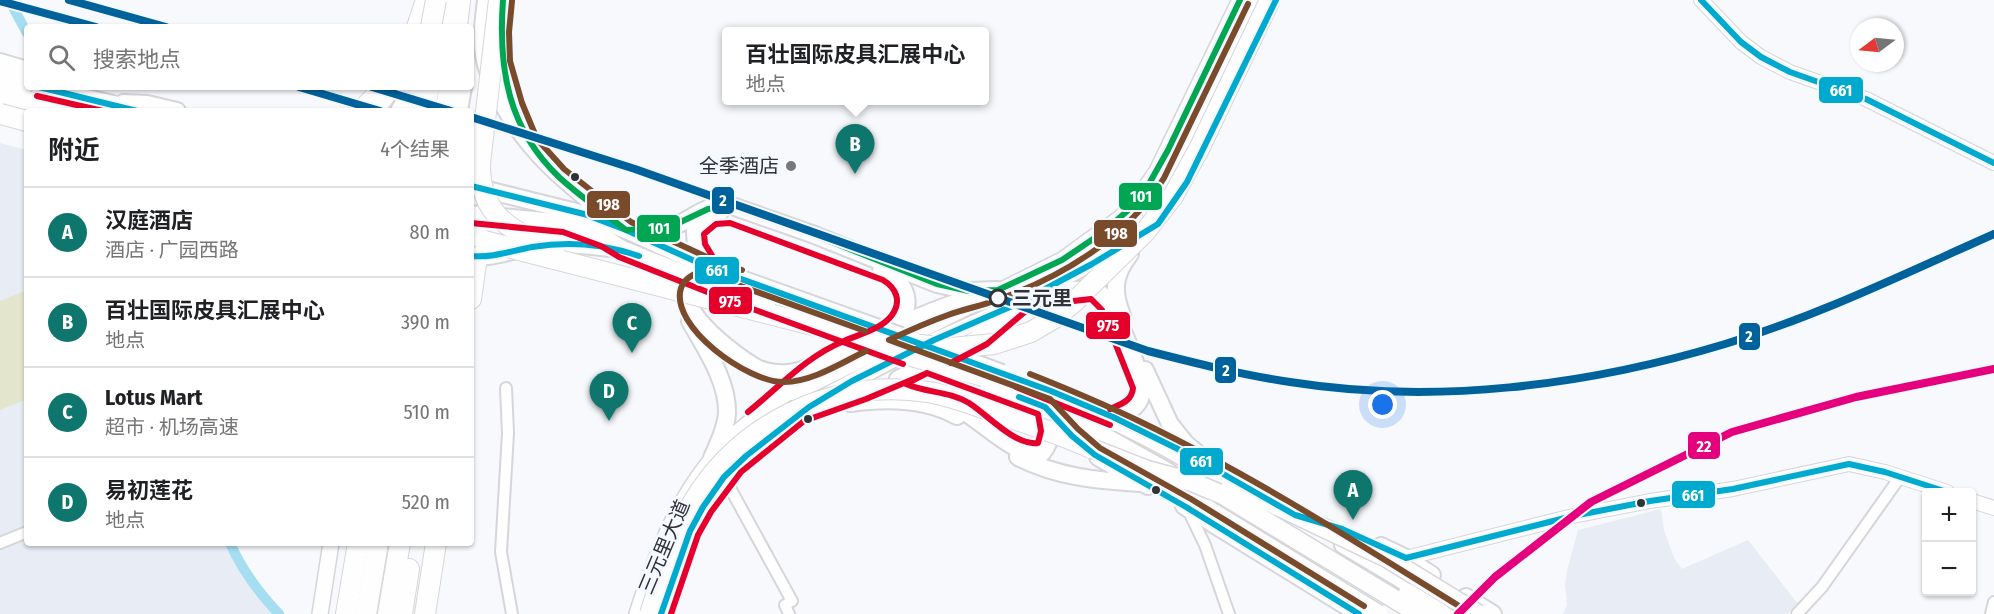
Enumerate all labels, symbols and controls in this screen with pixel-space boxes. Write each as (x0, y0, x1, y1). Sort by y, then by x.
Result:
north arrow (1850, 18, 1904, 72)
search box (24, 24, 474, 90)
popup (722, 27, 989, 105)
icon: search (45, 41, 78, 74)
text: 百壮国际皮具汇展中心 (745, 41, 966, 68)
text: 搜索地点 (93, 46, 181, 73)
text: 地点 (745, 72, 785, 96)
line badge: 661 (1818, 76, 1864, 104)
text: 661 (1830, 81, 1852, 100)
pin: B (836, 124, 874, 174)
text: 附近 (48, 135, 100, 166)
text: 4个结果 (380, 137, 450, 161)
place label: 全季酒店 (699, 154, 779, 178)
marker: 全季酒店 (784, 159, 798, 173)
unlabelled marker (569, 171, 581, 183)
line badge: 101 (1118, 182, 1163, 211)
line badge: 2 (711, 186, 735, 215)
text: 101 (1130, 187, 1152, 206)
line badge: 198 (586, 190, 631, 219)
text: 2 (718, 191, 727, 210)
text: 198 (596, 195, 620, 214)
text: 汉庭酒店 (105, 207, 193, 234)
line badge: 101 (636, 214, 681, 243)
text: 101 (648, 219, 670, 238)
line badge: 198 (1093, 219, 1138, 248)
text: A (62, 220, 73, 244)
text: 80 m (410, 220, 450, 244)
text: 198 (1104, 224, 1128, 243)
text: 酒店 · 广园西路 (105, 238, 239, 262)
line badge: 661 (694, 256, 740, 285)
text: 661 (706, 261, 728, 280)
line badge: 975 (708, 286, 753, 315)
place label: 三元里 (1012, 286, 1072, 310)
marker: 三元里 (989, 289, 1007, 307)
text: 975 (719, 292, 741, 311)
text: 百壮国际皮具汇展中心 (105, 297, 325, 324)
pin: C (612, 304, 652, 353)
text: B (62, 310, 73, 334)
text: 390 m (401, 310, 450, 334)
line badge: 975 (1085, 311, 1131, 340)
text: 975 (1097, 316, 1119, 335)
line badge: 2 (1738, 322, 1761, 351)
text: 2 (1744, 327, 1753, 346)
text: 地点 (105, 328, 145, 352)
line badge: 2 (1214, 356, 1237, 384)
text: 2 (1221, 361, 1230, 380)
pin: D (590, 372, 628, 421)
text: Lotus Mart (105, 384, 202, 411)
your location (1368, 390, 1397, 419)
text: C (62, 400, 73, 424)
text: 510 m (404, 400, 450, 424)
unlabelled marker (802, 413, 814, 425)
text: 超市 · 机场高速 (105, 415, 239, 439)
line badge: 22 (1687, 431, 1721, 460)
text: 22 (1696, 437, 1712, 456)
line badge: 661 (1179, 447, 1224, 476)
text: 661 (1190, 452, 1212, 471)
pin: A (1334, 470, 1372, 520)
text: 易初莲花 (105, 477, 193, 504)
line badge: 661 (1671, 480, 1716, 509)
unlabelled marker (1150, 484, 1162, 496)
text: 661 (1682, 486, 1704, 505)
map controls (1922, 488, 1976, 596)
button: + (1922, 488, 1976, 542)
text: D (62, 490, 73, 514)
text: 520 m (402, 490, 450, 514)
street label: 三元里大道 (633, 496, 695, 598)
unlabelled marker (1635, 497, 1647, 509)
text: 地点 (105, 508, 145, 532)
button: − (1922, 542, 1976, 596)

